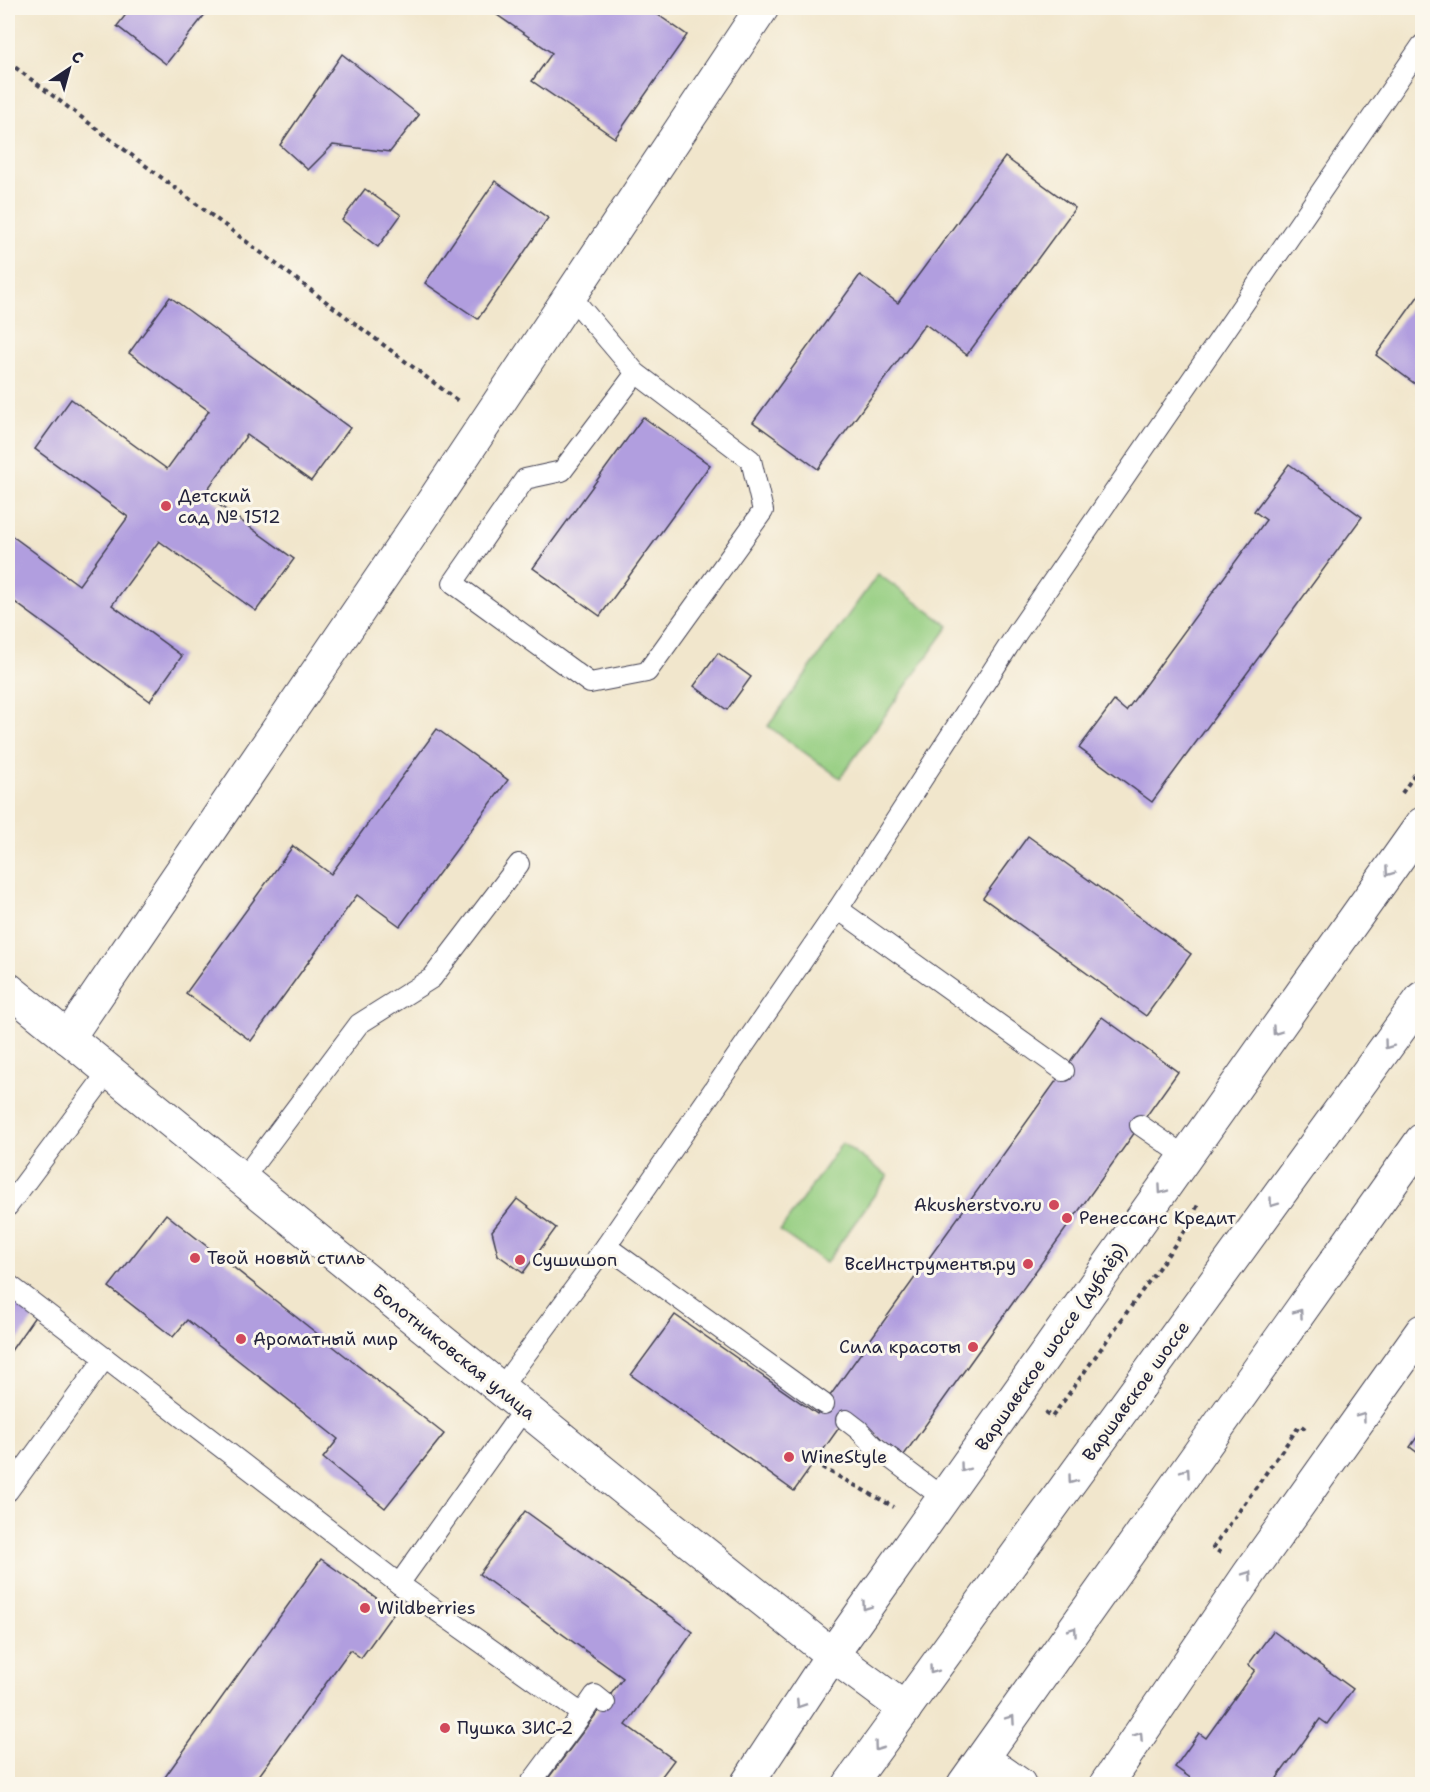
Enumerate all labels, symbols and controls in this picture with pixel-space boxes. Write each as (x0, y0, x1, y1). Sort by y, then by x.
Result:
north arrow (39, 39, 99, 99)
text: С (67, 46, 88, 69)
place label: Детский сад № 1512 (178, 484, 281, 529)
marker: Детский сад № 1512 (159, 499, 173, 513)
one-way arrow (1385, 866, 1396, 877)
one-way arrow (1272, 1025, 1283, 1036)
one-way arrow (1384, 1039, 1395, 1050)
one-way arrow (1159, 1183, 1170, 1194)
place label: Akusherstvo.ru (914, 1193, 1042, 1217)
one-way arrow (1269, 1197, 1280, 1208)
marker: Akusherstvo.ru (1047, 1198, 1061, 1212)
place label: Ренессанс Кредит (1079, 1206, 1237, 1230)
marker: Ренессанс Кредит (1060, 1211, 1074, 1225)
street label: Варшавское шоссе (дублёр) (970, 1238, 1132, 1456)
place label: Твой новый стиль (207, 1246, 365, 1270)
place label: Сушишоп (532, 1248, 617, 1272)
marker: Твой новый стиль (188, 1251, 202, 1265)
place label: ВсеИнструменты.ру (845, 1252, 1016, 1276)
marker: Сушишоп (513, 1253, 527, 1267)
marker: ВсеИнструменты.ру (1021, 1257, 1035, 1271)
street label: Болотниковская улица (367, 1279, 541, 1425)
one-way arrow (1292, 1308, 1303, 1319)
street label: Варшавское шоссе (1077, 1316, 1195, 1466)
place label: Ароматный мир (253, 1327, 398, 1351)
marker: Ароматный мир (234, 1332, 248, 1346)
place label: Сила красоты (839, 1335, 961, 1359)
marker: Сила красоты (966, 1340, 980, 1354)
one-way arrow (1354, 1412, 1365, 1423)
place label: WineStyle (801, 1445, 887, 1469)
marker: WineStyle (782, 1450, 796, 1464)
one-way arrow (960, 1462, 971, 1473)
one-way arrow (1179, 1467, 1190, 1478)
one-way arrow (1068, 1473, 1079, 1484)
one-way arrow (1241, 1570, 1252, 1581)
place label: Wildberries (377, 1596, 476, 1620)
one-way arrow (862, 1599, 873, 1610)
marker: Wildberries (358, 1601, 372, 1615)
one-way arrow (1066, 1626, 1077, 1637)
one-way arrow (929, 1664, 940, 1675)
one-way arrow (796, 1697, 807, 1708)
one-way arrow (1004, 1714, 1015, 1725)
place label: Пушка ЗИС-2 (457, 1716, 573, 1740)
marker: Пушка ЗИС-2 (438, 1721, 452, 1735)
one-way arrow (1132, 1732, 1143, 1743)
one-way arrow (874, 1740, 885, 1751)

